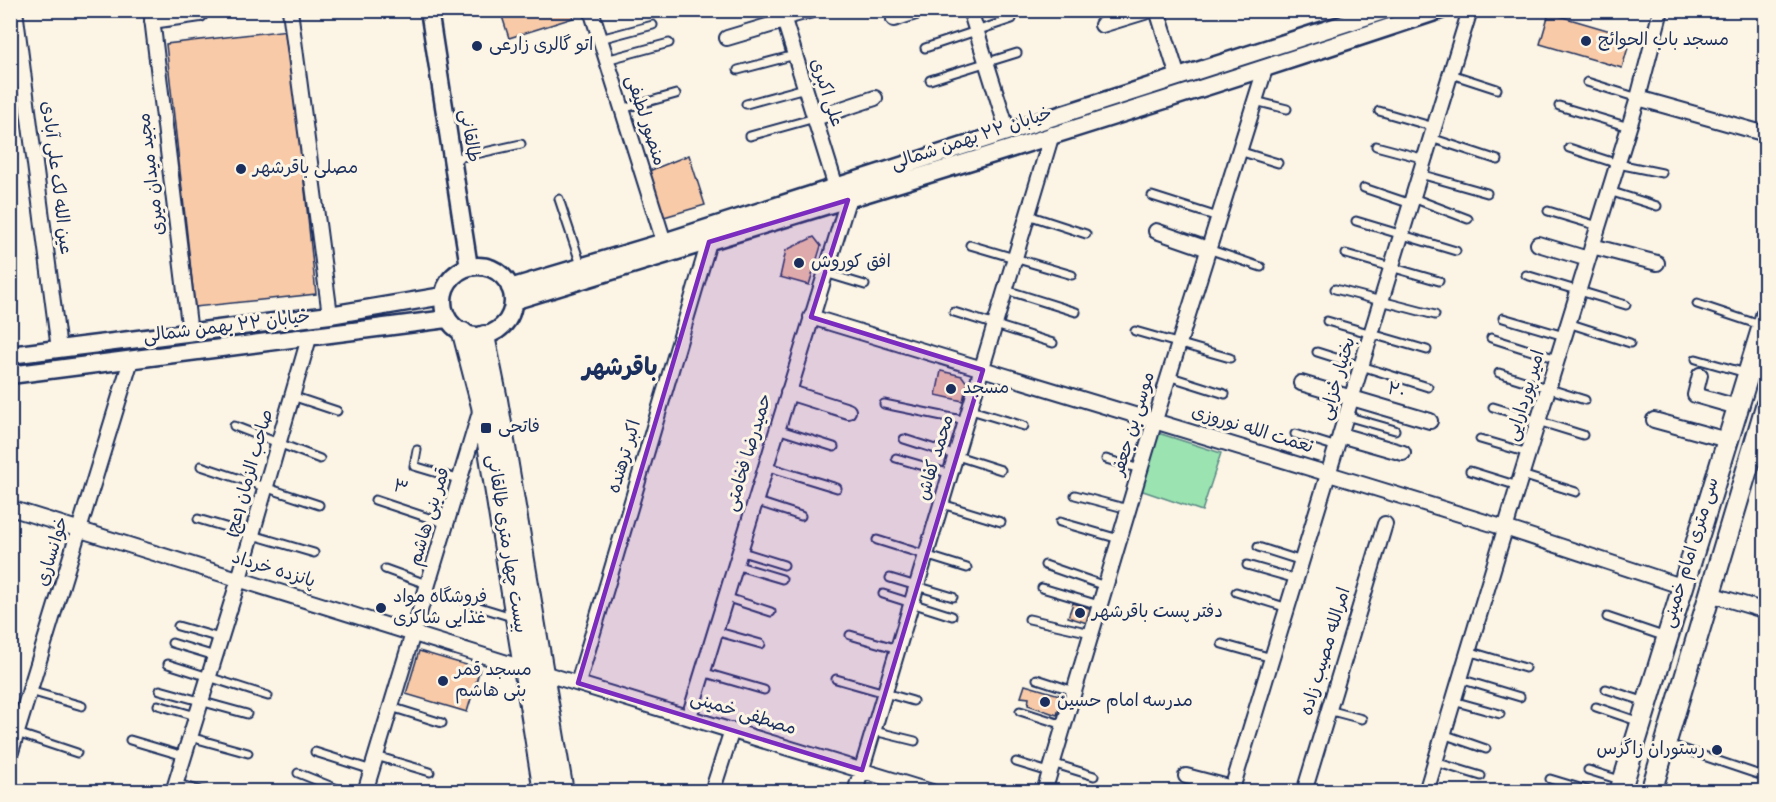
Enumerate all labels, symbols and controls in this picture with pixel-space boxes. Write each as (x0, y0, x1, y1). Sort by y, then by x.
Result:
place label: مسجد باب الحوائج (1598, 31, 1729, 52)
place label: اتو گالری زارعی (489, 34, 594, 57)
marker: مسجد باب الحوائج (1579, 34, 1593, 48)
marker: اتو گالری زارعی (470, 39, 484, 53)
street label: علی اکبری (804, 56, 846, 130)
street label: منصور لطیفی (619, 73, 669, 169)
street label: عین الله لک علی آبادی (35, 100, 76, 256)
street label: خیابان ۲۲ بهمن شمالی (889, 104, 1055, 176)
street label: طالقانی (453, 108, 483, 164)
street label: مجید میدان میری (135, 111, 171, 237)
place label: مصلی باقرشهر (251, 159, 358, 180)
marker: مصلی باقرشهر (234, 162, 248, 176)
place label: افق کوروش (811, 253, 891, 274)
marker: افق کوروش (792, 256, 806, 270)
street label: خیابان ۲۲ بهمن شمالی (142, 307, 312, 349)
street label: بختیار خزایی (1316, 335, 1362, 423)
street label: امیر پوردارایی (1503, 348, 1551, 444)
district label: باقرشهر (580, 354, 658, 385)
street label: موسی بن جعفر (1109, 370, 1161, 480)
place label: مسجد (963, 379, 1009, 400)
street label: ۲۰ (1384, 379, 1408, 405)
marker: مسجد (944, 382, 958, 396)
street label: حمیدرضا فخامتی (722, 392, 778, 514)
street label: نعمت الله نوروزی (1189, 403, 1315, 459)
street label: صاحب الزمان (عج) (223, 407, 279, 541)
street label: محمد کفاش (914, 413, 960, 503)
place label: فاتحی (498, 418, 540, 439)
street label: اکبر ترهنده (605, 418, 647, 496)
marker: فاتحی (479, 421, 493, 435)
street label: بیست چهار متری طالقانی (481, 453, 529, 635)
street label: قمر بنی هاشم (406, 465, 457, 569)
street label: سی متری امام خمینی (1659, 475, 1726, 631)
street label: ۳ (390, 477, 410, 501)
street label: خوانساری (33, 515, 75, 589)
street label: پانزده خرداد (229, 548, 317, 594)
street label: امرالله مصیب زاده (1298, 585, 1356, 719)
place label: فروشگاه مواد غذایی شاکری (393, 586, 487, 630)
marker: فروشگاه مواد غذایی شاکری (374, 601, 388, 615)
place label: دفتر پست باقرشهر (1090, 603, 1223, 624)
marker: دفتر پست باقرشهر (1073, 606, 1087, 620)
place label: مسجد قمر بنی هاشم (453, 661, 532, 704)
marker: مسجد قمر بنی هاشم (436, 674, 450, 688)
street label: مصطفی خمینی (688, 689, 798, 741)
place label: مدرسه امام حسین (1057, 692, 1193, 714)
marker: مدرسه امام حسین (1038, 695, 1052, 709)
place label: رستوران زاگرس (1597, 738, 1705, 761)
marker: رستوران زاگرس (1710, 743, 1724, 757)

